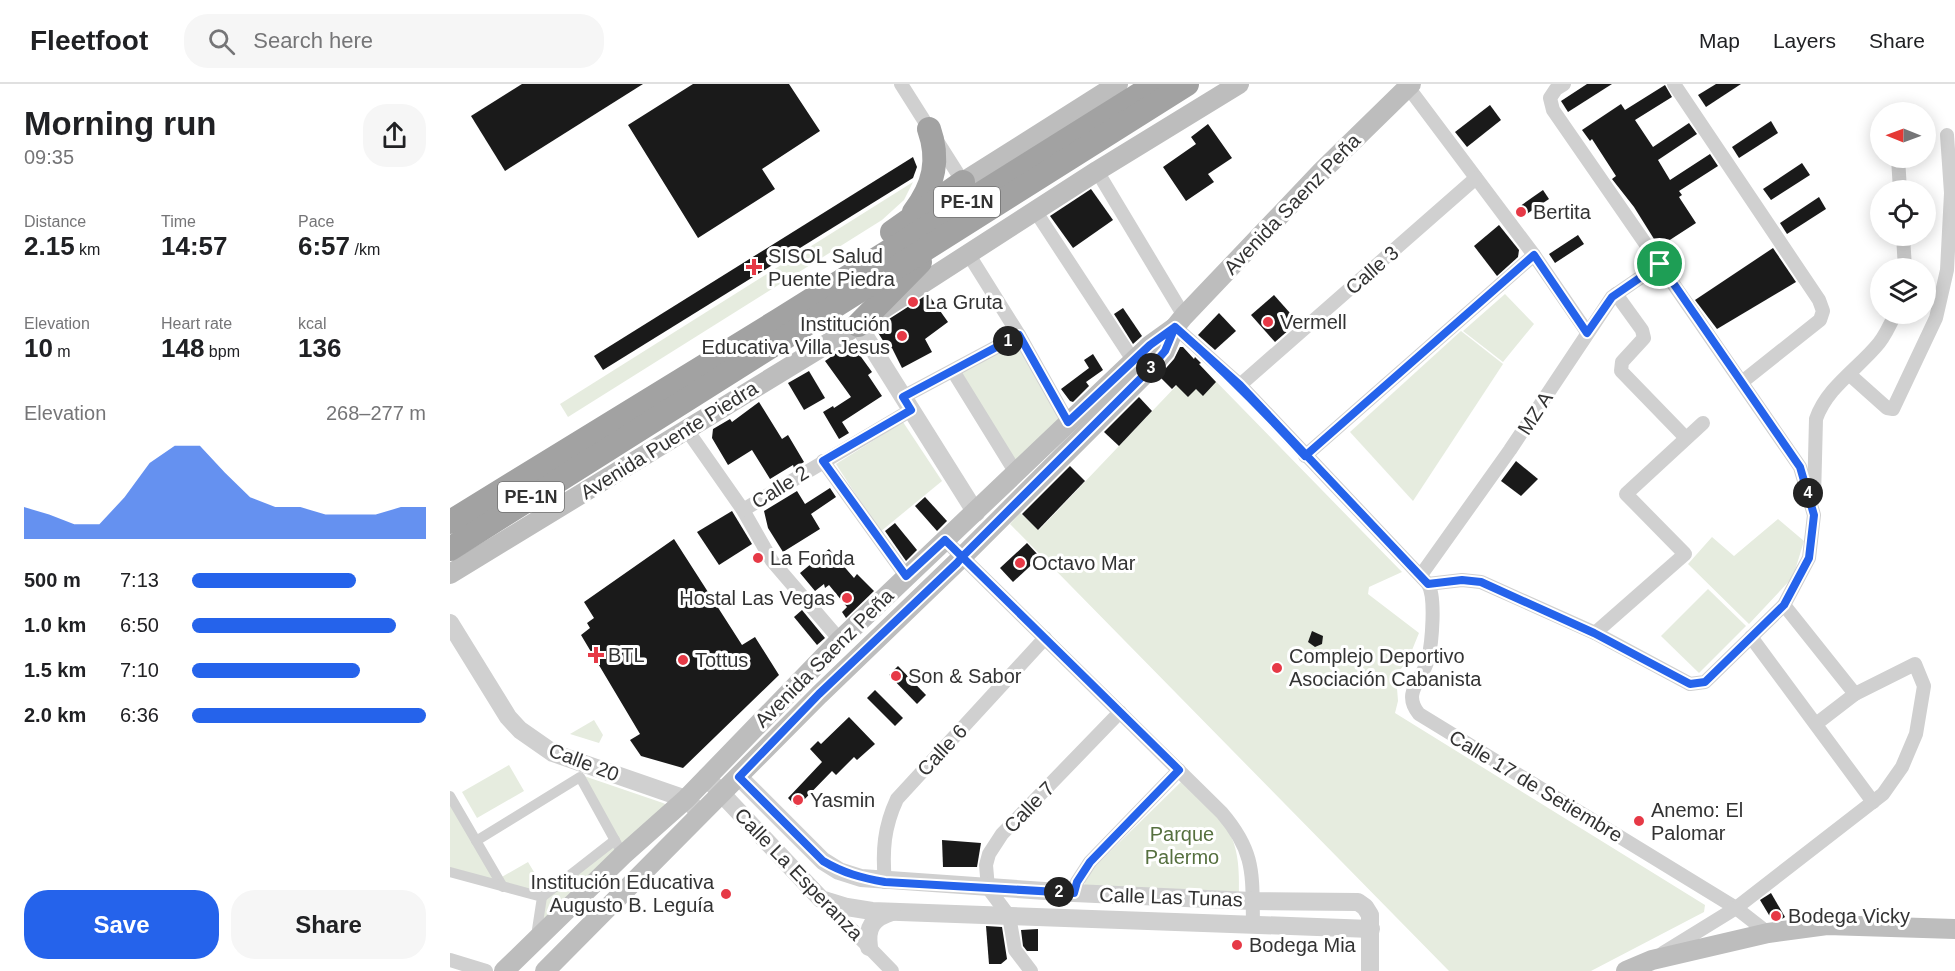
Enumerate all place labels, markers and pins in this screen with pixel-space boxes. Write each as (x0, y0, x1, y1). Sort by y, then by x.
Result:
place label: Bertita (1533, 201, 1592, 223)
marker: Bertita (1514, 205, 1528, 219)
pin (1634, 238, 1685, 289)
place label: SISOL Salud Puente Piedra (768, 245, 896, 290)
marker: SISOL Salud Puente Piedra (745, 258, 763, 276)
place label: La Gruta (925, 291, 1004, 313)
marker: La Gruta (906, 295, 920, 309)
place label: Vermell (1280, 311, 1347, 333)
place label: Institución Educativa Villa Jesus (701, 313, 890, 358)
marker: Vermell (1261, 315, 1275, 329)
pin: 1 (993, 326, 1023, 356)
marker: Institución Educativa Villa Jesus (895, 329, 909, 343)
pin: 3 (1136, 353, 1166, 383)
pin: 4 (1793, 478, 1823, 508)
place label: La Fonda (770, 547, 855, 569)
marker: La Fonda (751, 551, 765, 565)
place label: Octavo Mar (1032, 552, 1136, 574)
marker: Octavo Mar (1013, 556, 1027, 570)
place label: Hostal Las Vegas (679, 587, 835, 609)
marker: Hostal Las Vegas (840, 591, 854, 605)
place label: BTL (608, 644, 645, 666)
place label: Complejo Deportivo Asociación Cabanista (1289, 645, 1482, 690)
marker: BTL (589, 648, 603, 662)
place label: Tottus (695, 649, 748, 671)
marker: Tottus (676, 653, 690, 667)
marker: Complejo Deportivo Asociación Cabanista (1270, 661, 1284, 675)
place label: Son & Sabor (908, 665, 1022, 687)
marker: Son & Sabor (889, 669, 903, 683)
place label: Yasmin (810, 789, 875, 811)
marker: Yasmin (791, 793, 805, 807)
place label: Anemo: El Palomar (1651, 799, 1743, 844)
marker: Anemo: El Palomar (1632, 814, 1646, 828)
place label: Institución Educativa Augusto B. Leguía (531, 871, 715, 916)
pin: 2 (1044, 877, 1074, 907)
marker: Institución Educativa Augusto B. Leguía (719, 887, 733, 901)
place label: Bodega Vicky (1788, 905, 1910, 927)
marker: Bodega Vicky (1769, 909, 1783, 923)
place label: Bodega Mia (1249, 934, 1357, 956)
marker: Bodega Mia (1230, 938, 1244, 952)

